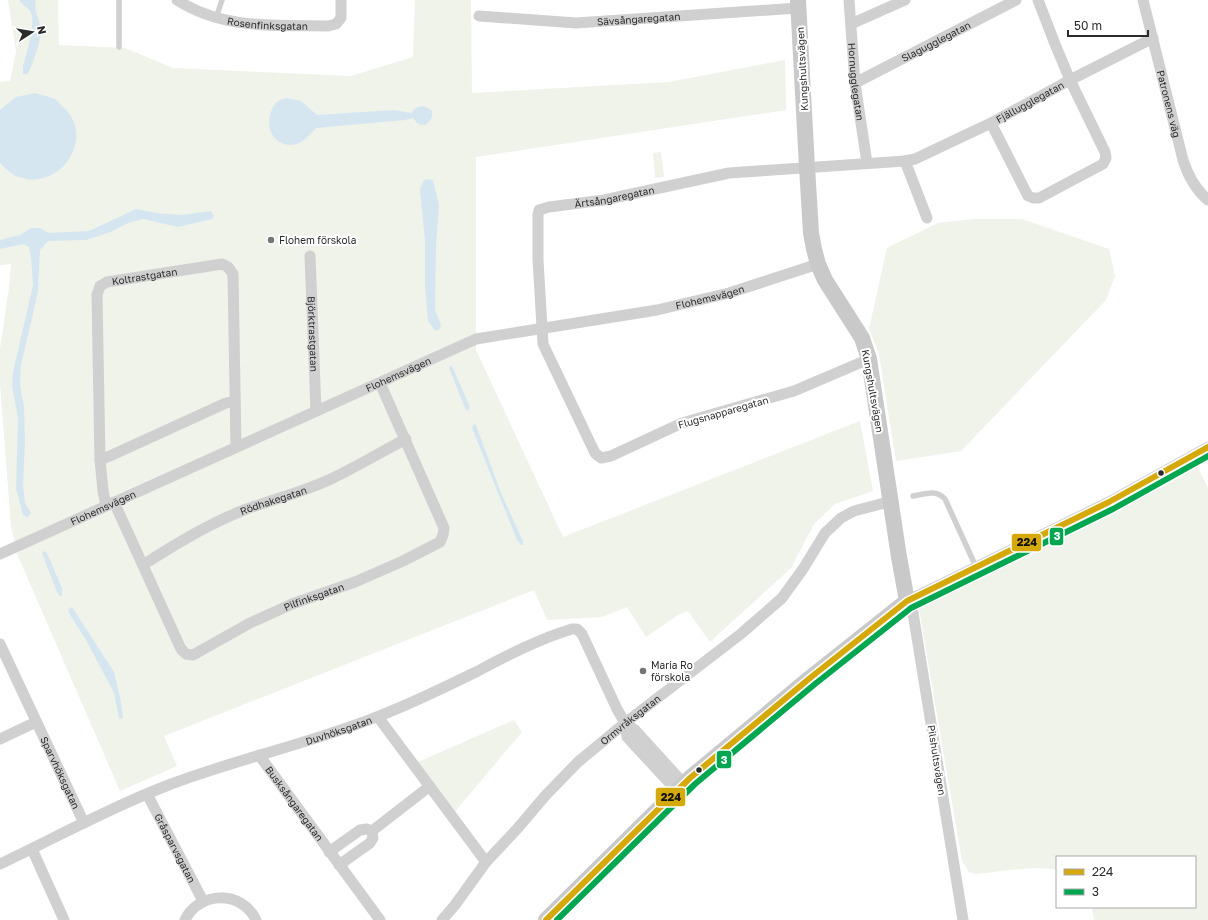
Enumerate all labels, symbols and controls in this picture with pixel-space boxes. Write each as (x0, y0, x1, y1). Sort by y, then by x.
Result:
street label: Sävsångaregatan (597, 10, 681, 28)
north arrow (12, 12, 52, 52)
scale bar (1068, 12, 1148, 38)
street label: Rosenfinksgatan (226, 14, 308, 32)
street label: Slagugglegatan (899, 18, 973, 64)
text: 50 m (1074, 18, 1102, 33)
text: N (35, 24, 49, 35)
street label: Kungshultsvägen (794, 27, 810, 111)
street label: Hornugglegatan (846, 42, 867, 122)
street label: Patronens väg (1155, 69, 1183, 139)
street label: Fjällugglegatan (994, 79, 1066, 125)
street label: Ärtsångaregatan (574, 183, 655, 210)
place label: Flohem förskola (279, 234, 356, 246)
marker: Flohem förskola (266, 235, 276, 245)
street label: Koltrastgatan (111, 265, 178, 287)
street label: Flohemsvägen (674, 282, 746, 311)
street label: Björktrastgatan (306, 296, 320, 372)
street label: Kungshultsvägen (860, 349, 886, 433)
street label: Flohemsvägen (364, 354, 433, 394)
street label: Flugsnapparegatan (676, 393, 770, 431)
unlabelled marker (1156, 468, 1166, 478)
street label: Rödhakegatan (238, 484, 308, 517)
street label: Flohemsvägen (68, 488, 138, 527)
line badge: 3 (1049, 527, 1064, 546)
text: 3 (1054, 529, 1061, 542)
line badge: 224 (1011, 533, 1042, 552)
text: 224 (1017, 535, 1037, 548)
street label: Pilfinksgatan (282, 580, 345, 613)
place label: Maria Ro förskola (651, 659, 693, 683)
marker: Maria Ro förskola (638, 666, 648, 676)
street label: Ormvråksgatan (598, 692, 663, 747)
street label: Duvhöksgatan (304, 713, 374, 747)
street label: Pilshultsvägen (925, 724, 949, 796)
street label: Sparvhöksgatan (38, 734, 82, 811)
line badge: 3 (716, 750, 732, 769)
text: 3 (721, 753, 728, 766)
street label: Busksångaregatan (263, 764, 326, 843)
unlabelled marker (694, 765, 704, 775)
line badge: 224 (655, 787, 686, 807)
text: 224 (661, 790, 681, 803)
street label: Gråsparvsgatan (152, 811, 198, 885)
legend (1056, 856, 1196, 908)
text: 224 (1092, 864, 1113, 879)
text: 3 (1092, 884, 1099, 899)

